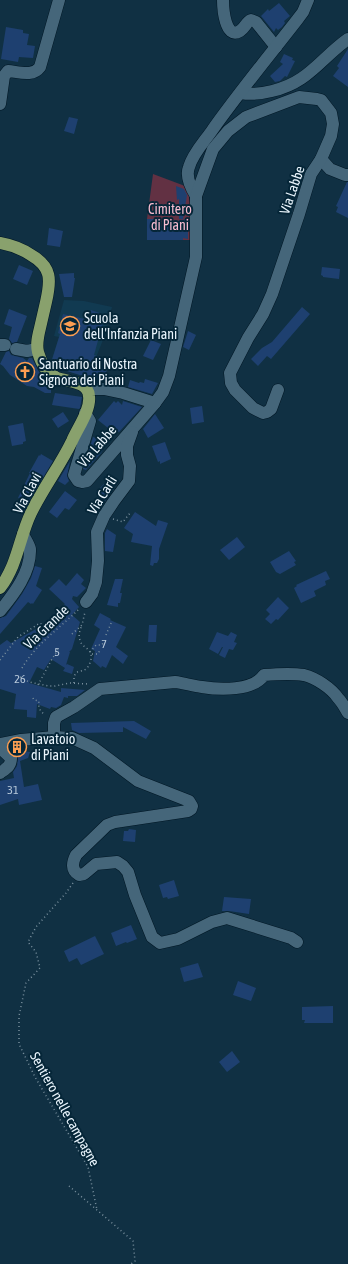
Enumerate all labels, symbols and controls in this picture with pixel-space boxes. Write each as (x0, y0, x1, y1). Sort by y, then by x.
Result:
street label: Via Labbe (276, 164, 308, 216)
park label: Cimitero di Piani (148, 201, 192, 233)
place label: Scuola dell'Infanzia Piani (84, 310, 177, 342)
school or university icon: Scuola dell'Infanzia Piani (59, 315, 81, 337)
place label: Santuario di Nostra Signora dei Piani (39, 356, 137, 388)
church icon: Santuario di Nostra Signora dei Piani (14, 361, 36, 383)
street label: Via Labbe (75, 422, 119, 470)
street label: Via Clavi (10, 470, 44, 516)
street label: Via Carli (84, 473, 120, 517)
street label: Via Grande (20, 602, 72, 652)
house number: 7 (101, 637, 107, 651)
house number: 5 (54, 645, 60, 659)
house number: 26 (14, 672, 26, 686)
place label: Lavatoio di Piani (31, 731, 75, 763)
building icon: Lavatoio di Piani (6, 736, 28, 758)
house number: 31 (7, 783, 19, 797)
street label: Sentiero nelle campagne (27, 1049, 103, 1169)

